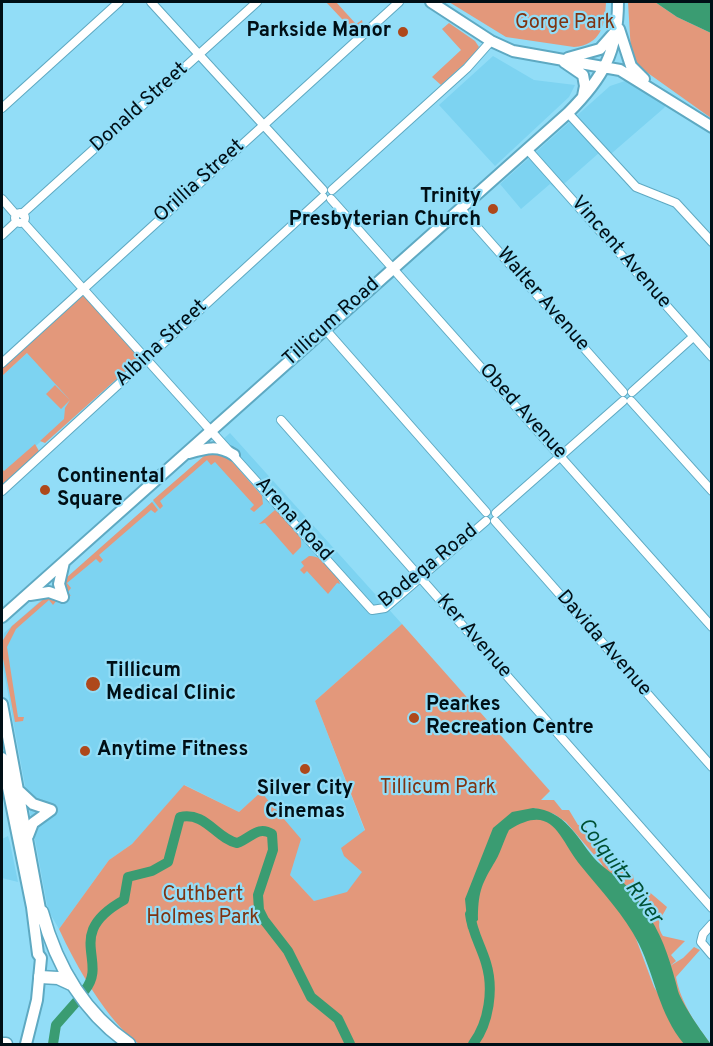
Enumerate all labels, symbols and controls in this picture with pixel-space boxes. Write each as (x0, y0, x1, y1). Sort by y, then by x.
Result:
park label: Gorge Park (515, 12, 615, 36)
place label: Parkside Manor (246, 20, 391, 44)
marker: Parkside Manor (396, 25, 410, 39)
street label: Donald Street (86, 58, 194, 158)
street label: Orillia Street (150, 135, 250, 229)
place label: Trinity Presbyterian Church (289, 186, 481, 233)
street label: Vincent Avenue (565, 192, 675, 314)
marker: Trinity Presbyterian Church (486, 202, 500, 216)
street label: Walter Avenue (490, 243, 594, 357)
street label: Tillicum Road (279, 273, 385, 373)
street label: Albina Street (111, 295, 213, 393)
street label: Obed Avenue (473, 359, 571, 465)
place label: Continental Square (57, 466, 165, 513)
street label: Arena Road (249, 473, 337, 567)
marker: Continental Square (38, 483, 52, 497)
street label: Bodega Road (375, 520, 483, 614)
street label: Davida Avenue (551, 586, 655, 702)
street label: Ker Avenue (430, 590, 516, 684)
place label: Tillicum Medical Clinic (106, 660, 236, 707)
marker: Tillicum Medical Clinic (84, 675, 102, 693)
place label: Pearkes Recreation Centre (426, 694, 594, 741)
marker: Pearkes Recreation Centre (407, 711, 421, 725)
place label: Anytime Fitness (97, 739, 248, 763)
marker: Anytime Fitness (78, 744, 92, 758)
marker: Silver City Cinemas (298, 762, 312, 776)
park label: Tillicum Park (380, 777, 496, 801)
place label: Silver City Cinemas (257, 778, 353, 825)
water label: Colquitz River (571, 814, 667, 930)
park label: Cuthbert Holmes Park (146, 884, 260, 931)

